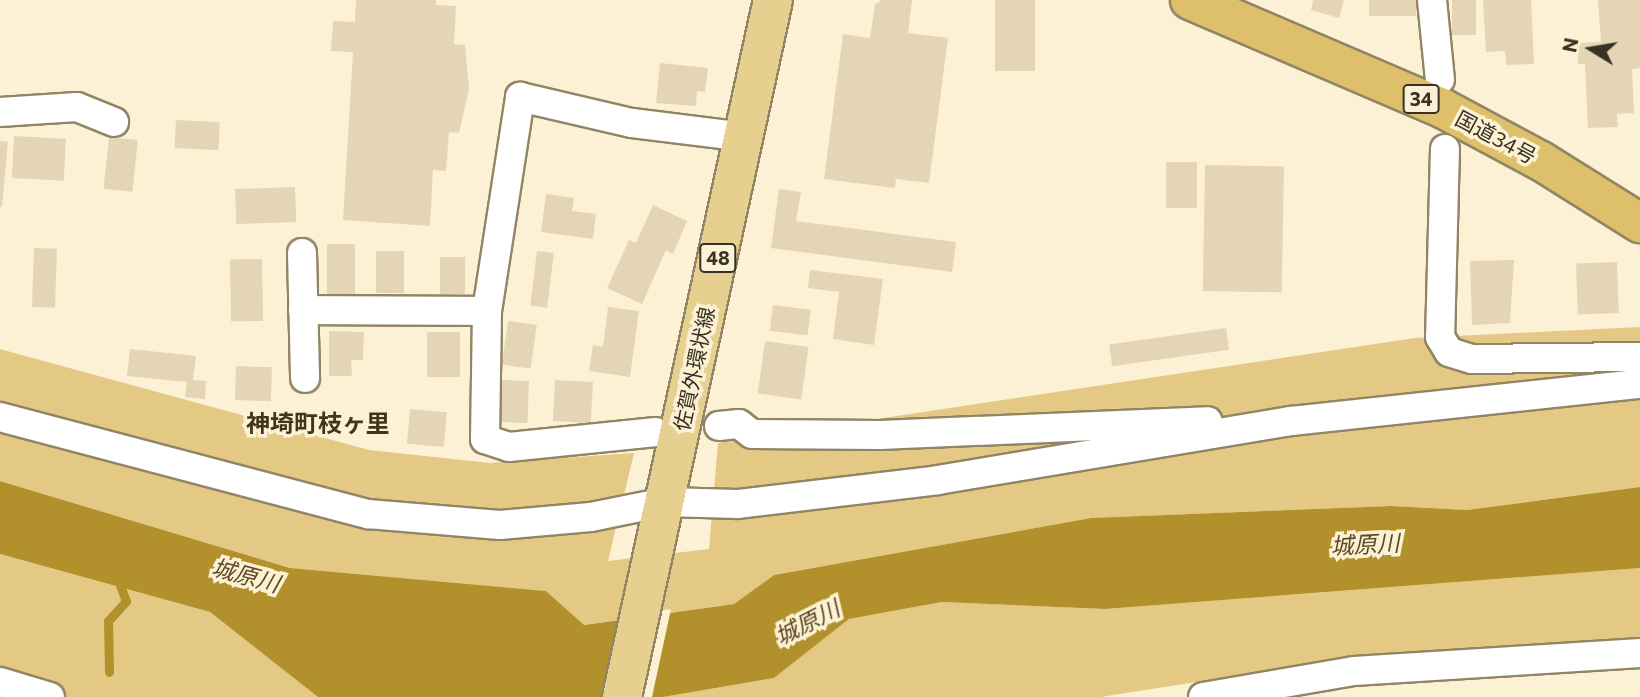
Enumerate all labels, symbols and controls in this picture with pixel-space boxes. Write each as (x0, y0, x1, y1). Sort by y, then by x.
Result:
north arrow (1556, 14, 1626, 84)
text: N (1557, 36, 1583, 54)
road number: 34 (1402, 83, 1440, 114)
street label: 国道34号 (1451, 105, 1541, 169)
road number: 48 (699, 242, 737, 274)
street label: 佐賀外環状線 (669, 305, 719, 433)
district label: 神埼町枝ヶ里 (246, 409, 390, 437)
water label: 城原川 (1330, 528, 1400, 560)
water label: 城原川 (209, 553, 283, 597)
water label: 城原川 (770, 594, 844, 650)

